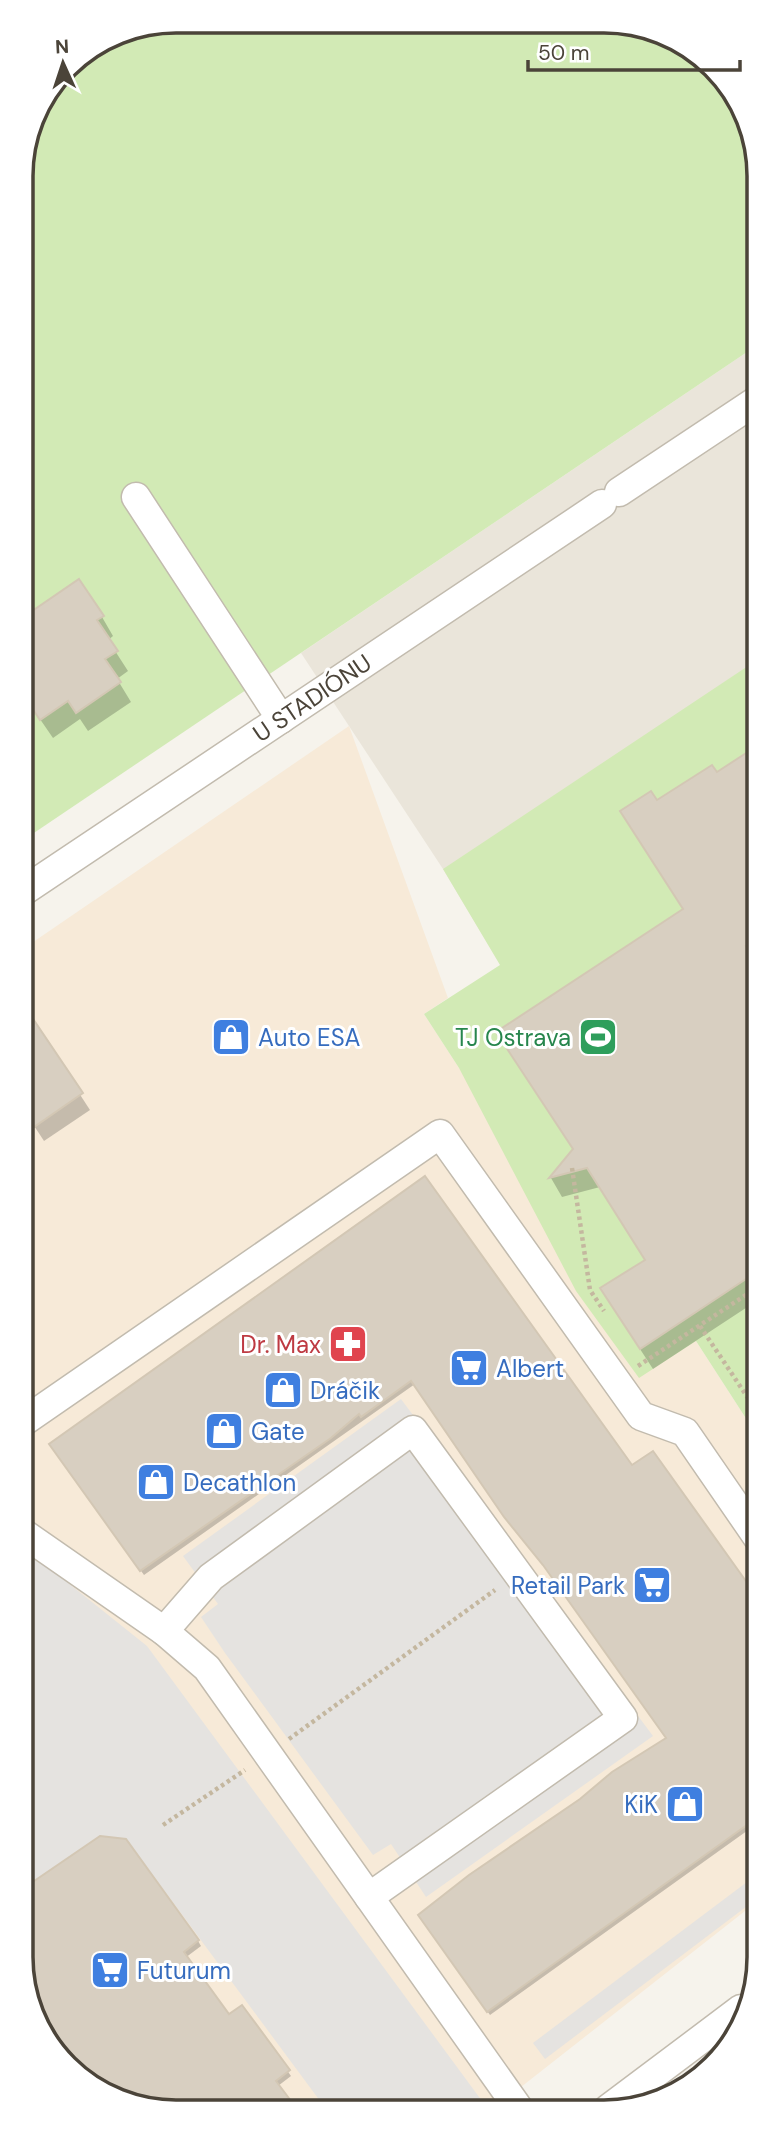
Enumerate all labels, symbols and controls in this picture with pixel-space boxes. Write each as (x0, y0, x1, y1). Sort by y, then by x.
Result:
north arrow (28, 28, 98, 98)
scale bar (528, 28, 740, 72)
text: N (55, 34, 70, 59)
text: 50 m (538, 39, 589, 67)
street label: U STADIÓNU (247, 647, 377, 749)
shop icon: Auto ESA (210, 1016, 252, 1058)
sports icon: TJ Ostrava (577, 1016, 619, 1058)
place label: Auto ESA (258, 1022, 361, 1053)
place label: TJ Ostrava (455, 1022, 571, 1053)
pharmacy icon: Dr. Max (327, 1323, 369, 1365)
place label: Dr. Max (240, 1329, 321, 1360)
supermarket icon: Albert (448, 1347, 490, 1389)
place label: Albert (496, 1353, 564, 1384)
shop icon: Dráčik (262, 1369, 304, 1411)
place label: Dráčik (310, 1375, 380, 1406)
shop icon: Gate (203, 1410, 245, 1452)
place label: Gate (251, 1416, 305, 1447)
shop icon: Decathlon (135, 1461, 177, 1503)
place label: Decathlon (183, 1467, 296, 1498)
supermarket icon: Retail Park (631, 1564, 673, 1606)
place label: Retail Park (511, 1570, 625, 1601)
shop icon: KiK (664, 1783, 706, 1825)
place label: KiK (624, 1789, 658, 1820)
supermarket icon: Futurum (89, 1949, 131, 1991)
place label: Futurum (137, 1955, 231, 1986)

